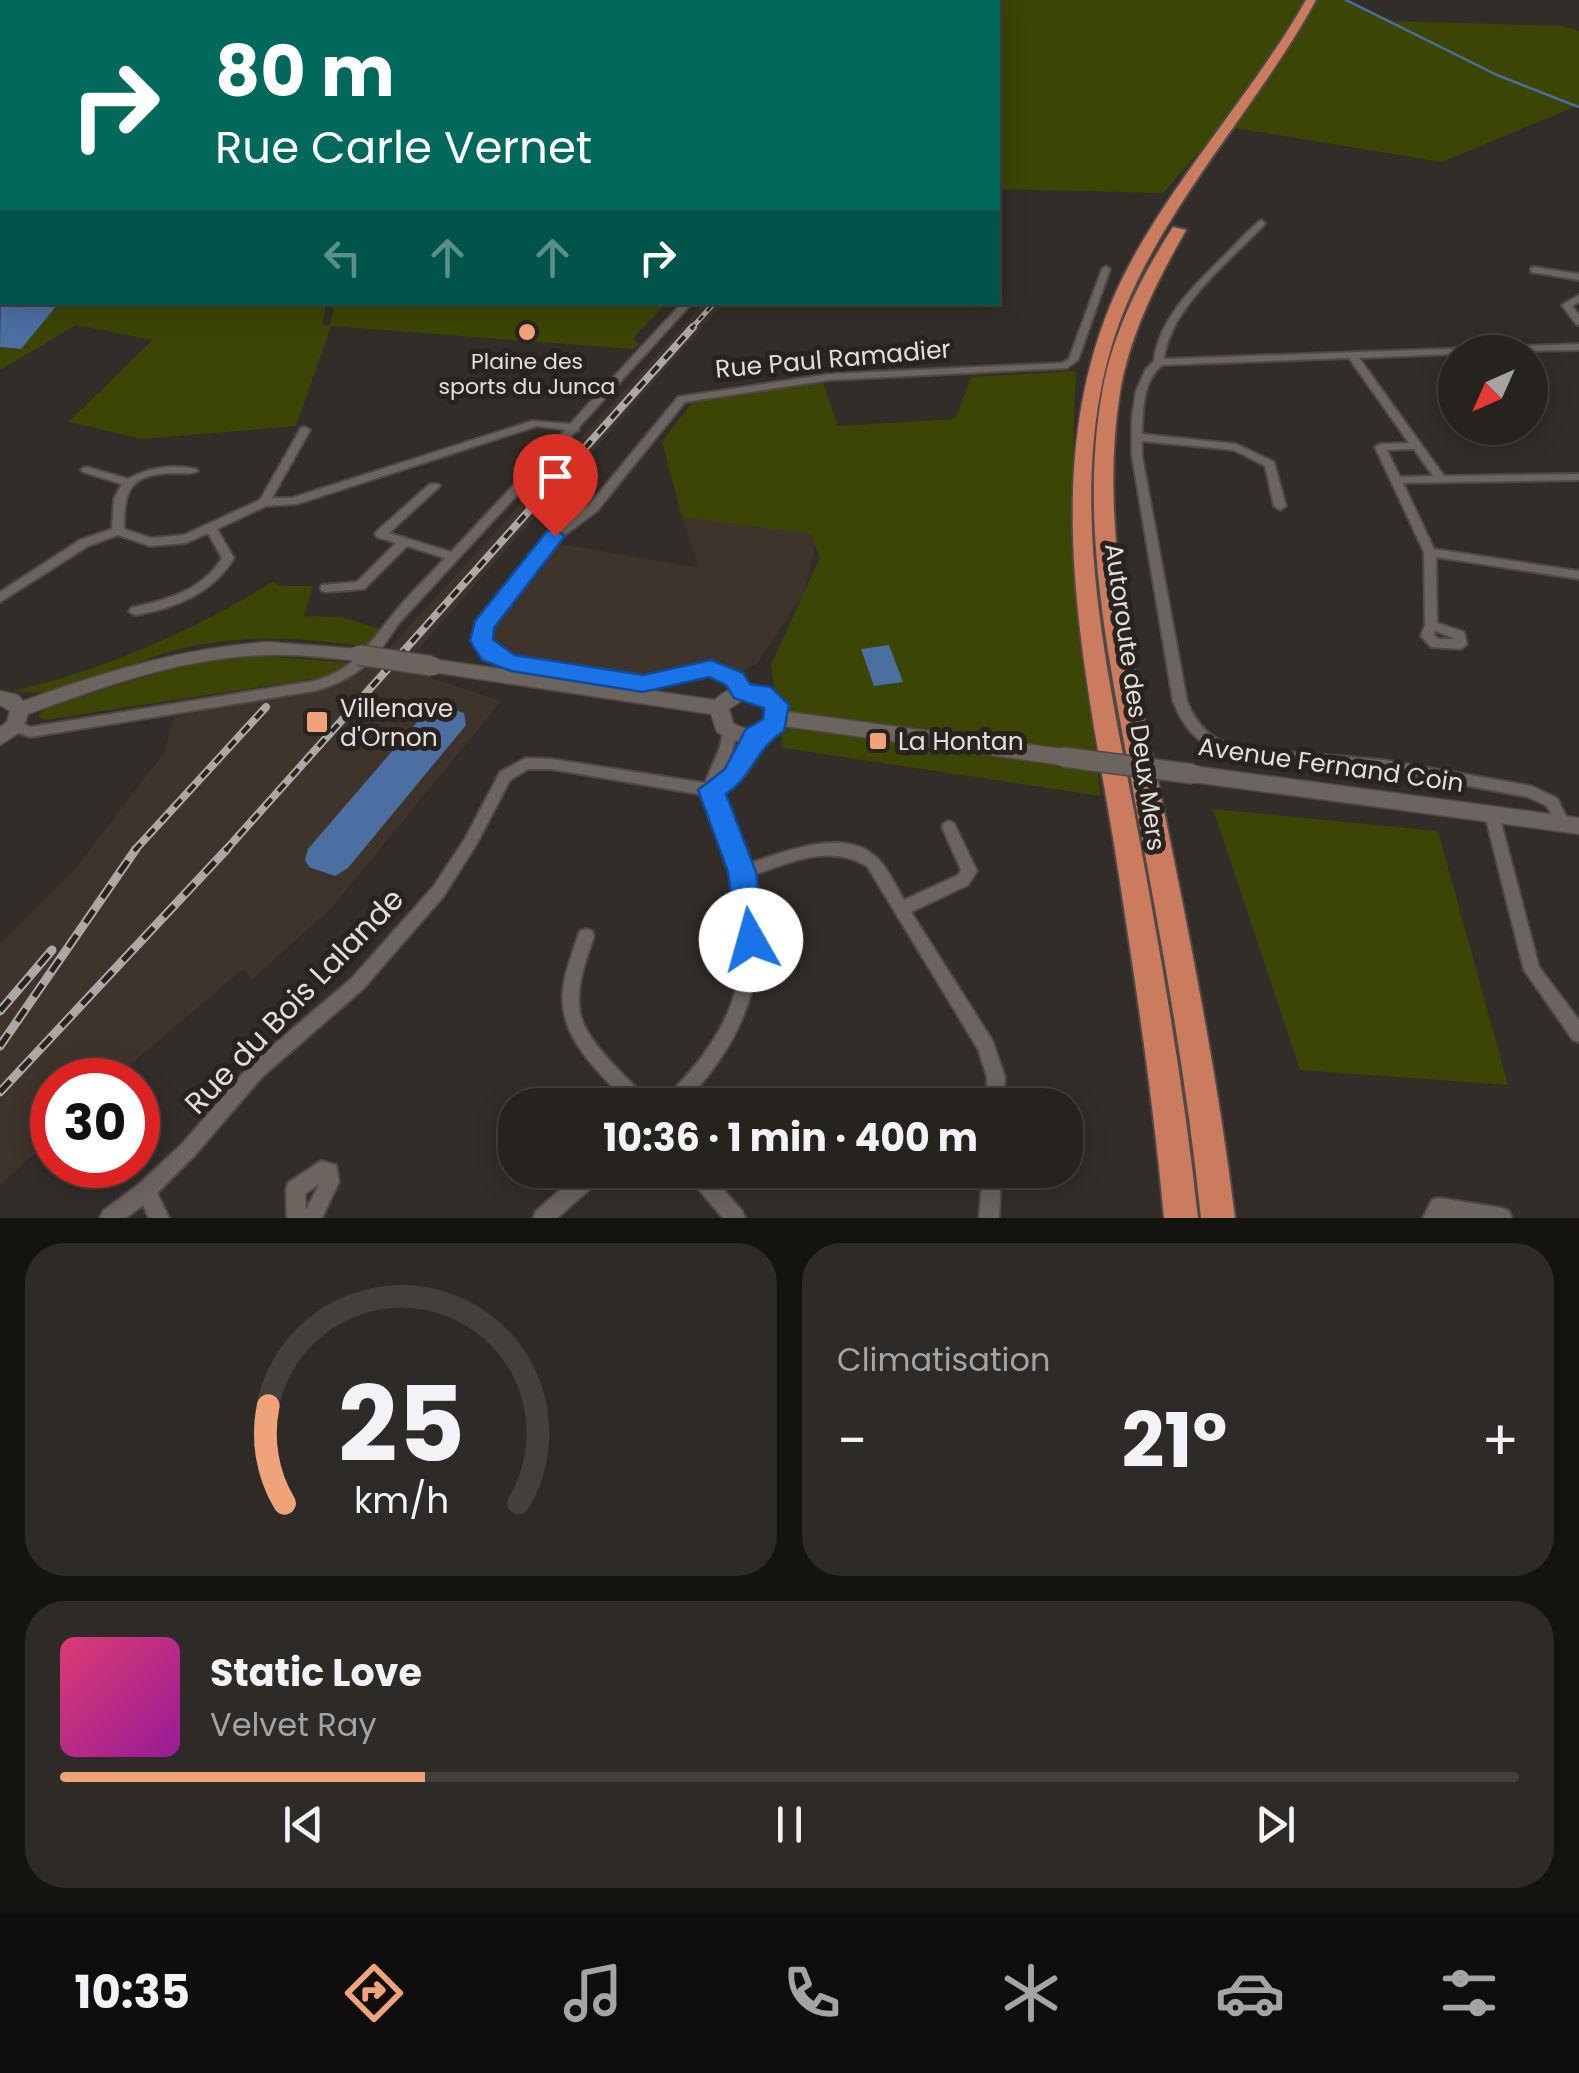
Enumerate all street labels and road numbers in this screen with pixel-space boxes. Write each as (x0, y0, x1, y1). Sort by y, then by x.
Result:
street label: Rue Paul Ramadier (714, 331, 952, 387)
street label: Autoroute des Deux Mers (1096, 541, 1174, 853)
street label: Avenue Fernand Coin (1196, 729, 1466, 801)
street label: Rue du Bois Lalande (175, 878, 413, 1124)

